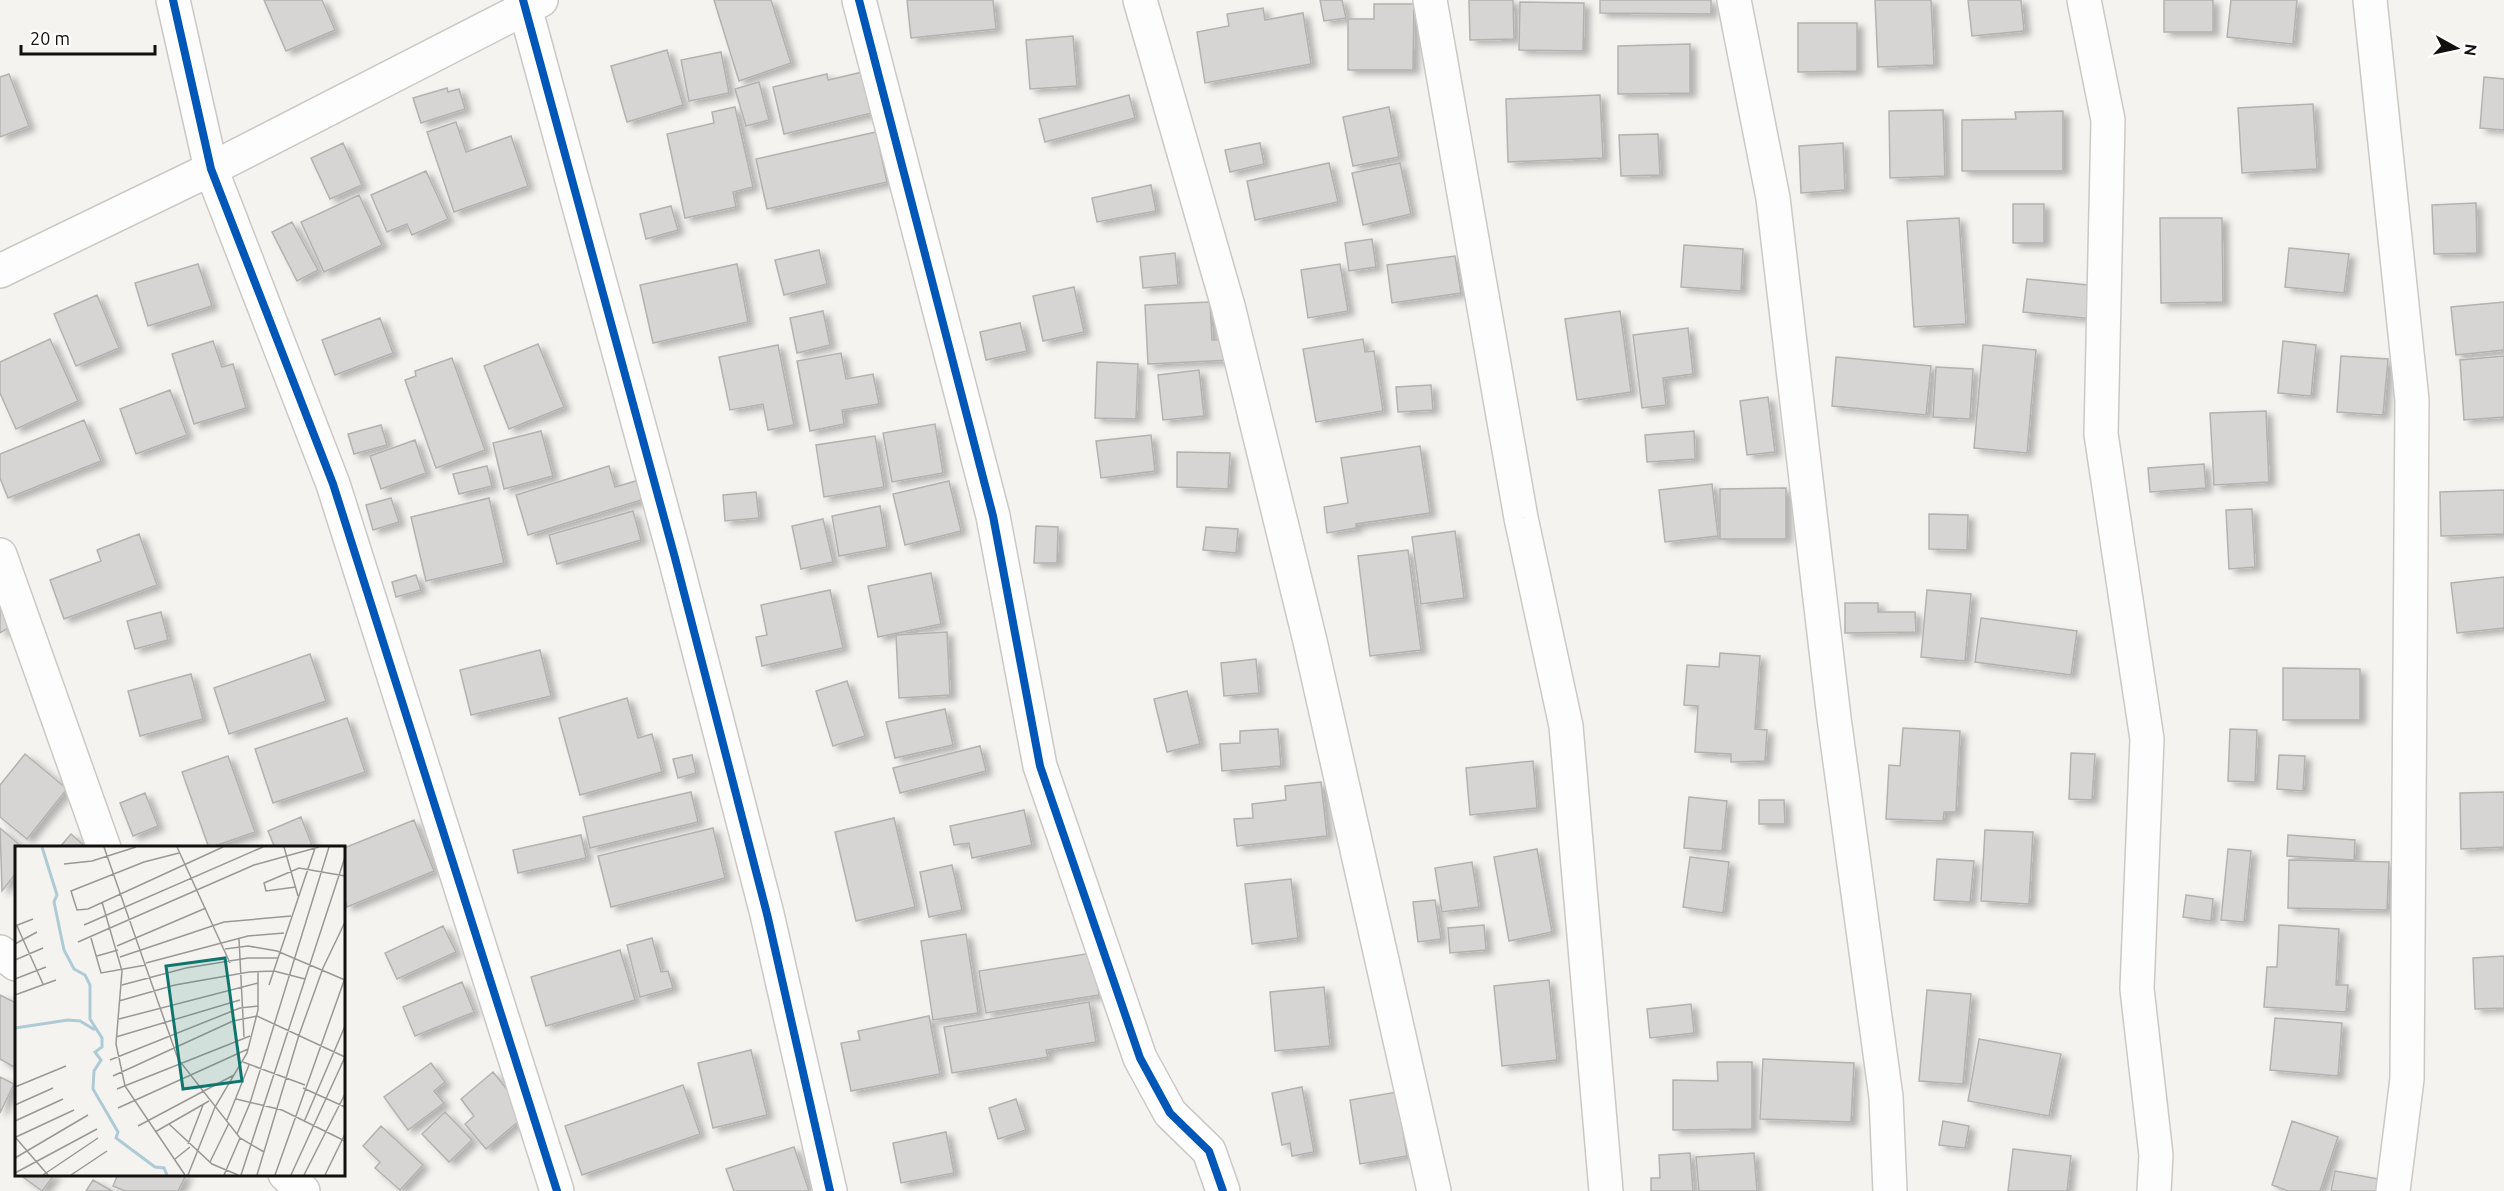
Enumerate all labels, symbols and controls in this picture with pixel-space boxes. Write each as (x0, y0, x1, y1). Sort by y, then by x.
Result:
scale bar (21, 18, 154, 56)
north arrow (2426, 18, 2486, 78)
text: 20 m (30, 28, 70, 48)
text: N (2461, 43, 2481, 57)
inset map (15, 846, 345, 1176)

